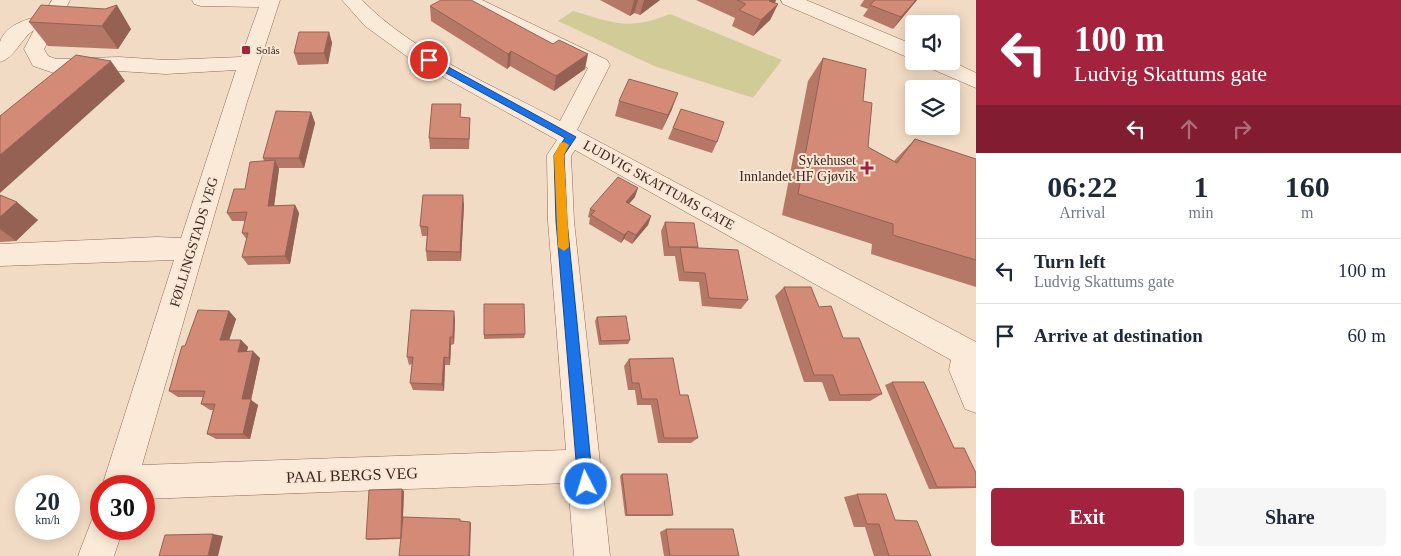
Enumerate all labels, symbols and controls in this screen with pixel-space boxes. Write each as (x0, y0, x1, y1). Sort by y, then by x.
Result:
map controls (905, 15, 960, 135)
button: sound (905, 15, 960, 70)
icon: left (991, 20, 1056, 85)
text: 100 m (1074, 20, 1164, 59)
pin (408, 39, 450, 81)
marker: Solås (240, 44, 252, 56)
place label: Solås (256, 44, 280, 56)
icon: arrive (415, 46, 443, 74)
text: Ludvig Skattums gate (1074, 61, 1267, 86)
button: layers (905, 80, 960, 135)
icon: left (1122, 115, 1150, 143)
icon: ahead (1175, 115, 1203, 143)
icon: right (1228, 115, 1256, 143)
street label: LUDVIG SKATTUMS GATE (581, 137, 737, 233)
place label: Sykehuset Innlandet HF Gjøvik (739, 153, 856, 184)
marker: Sykehuset Innlandet HF Gjøvik (860, 161, 874, 175)
text: 06:22 (1047, 170, 1117, 203)
text: 1 (1193, 170, 1208, 203)
text: 160 (1285, 170, 1330, 203)
street label: FØLLINGSTADS VEG (167, 175, 221, 309)
text: Arrival (1059, 204, 1105, 221)
text: min (1189, 204, 1213, 221)
text: m (1301, 204, 1313, 221)
text: Turn left (1034, 251, 1106, 272)
icon: left (991, 257, 1019, 285)
text: 100 m (1338, 260, 1386, 281)
text: Ludvig Skattums gate (1034, 273, 1174, 290)
icon: arrive (991, 322, 1019, 350)
text: Arrive at destination (1034, 325, 1203, 346)
text: 60 m (1347, 325, 1386, 346)
position arrow (559, 457, 611, 509)
street label: PAAL BERGS VEG (286, 464, 419, 486)
speed limit sign: 30 (90, 475, 155, 540)
text: 20 (35, 488, 60, 515)
button: Exit (991, 488, 1184, 546)
button: Share (1194, 488, 1386, 546)
text: km/h (35, 513, 60, 527)

